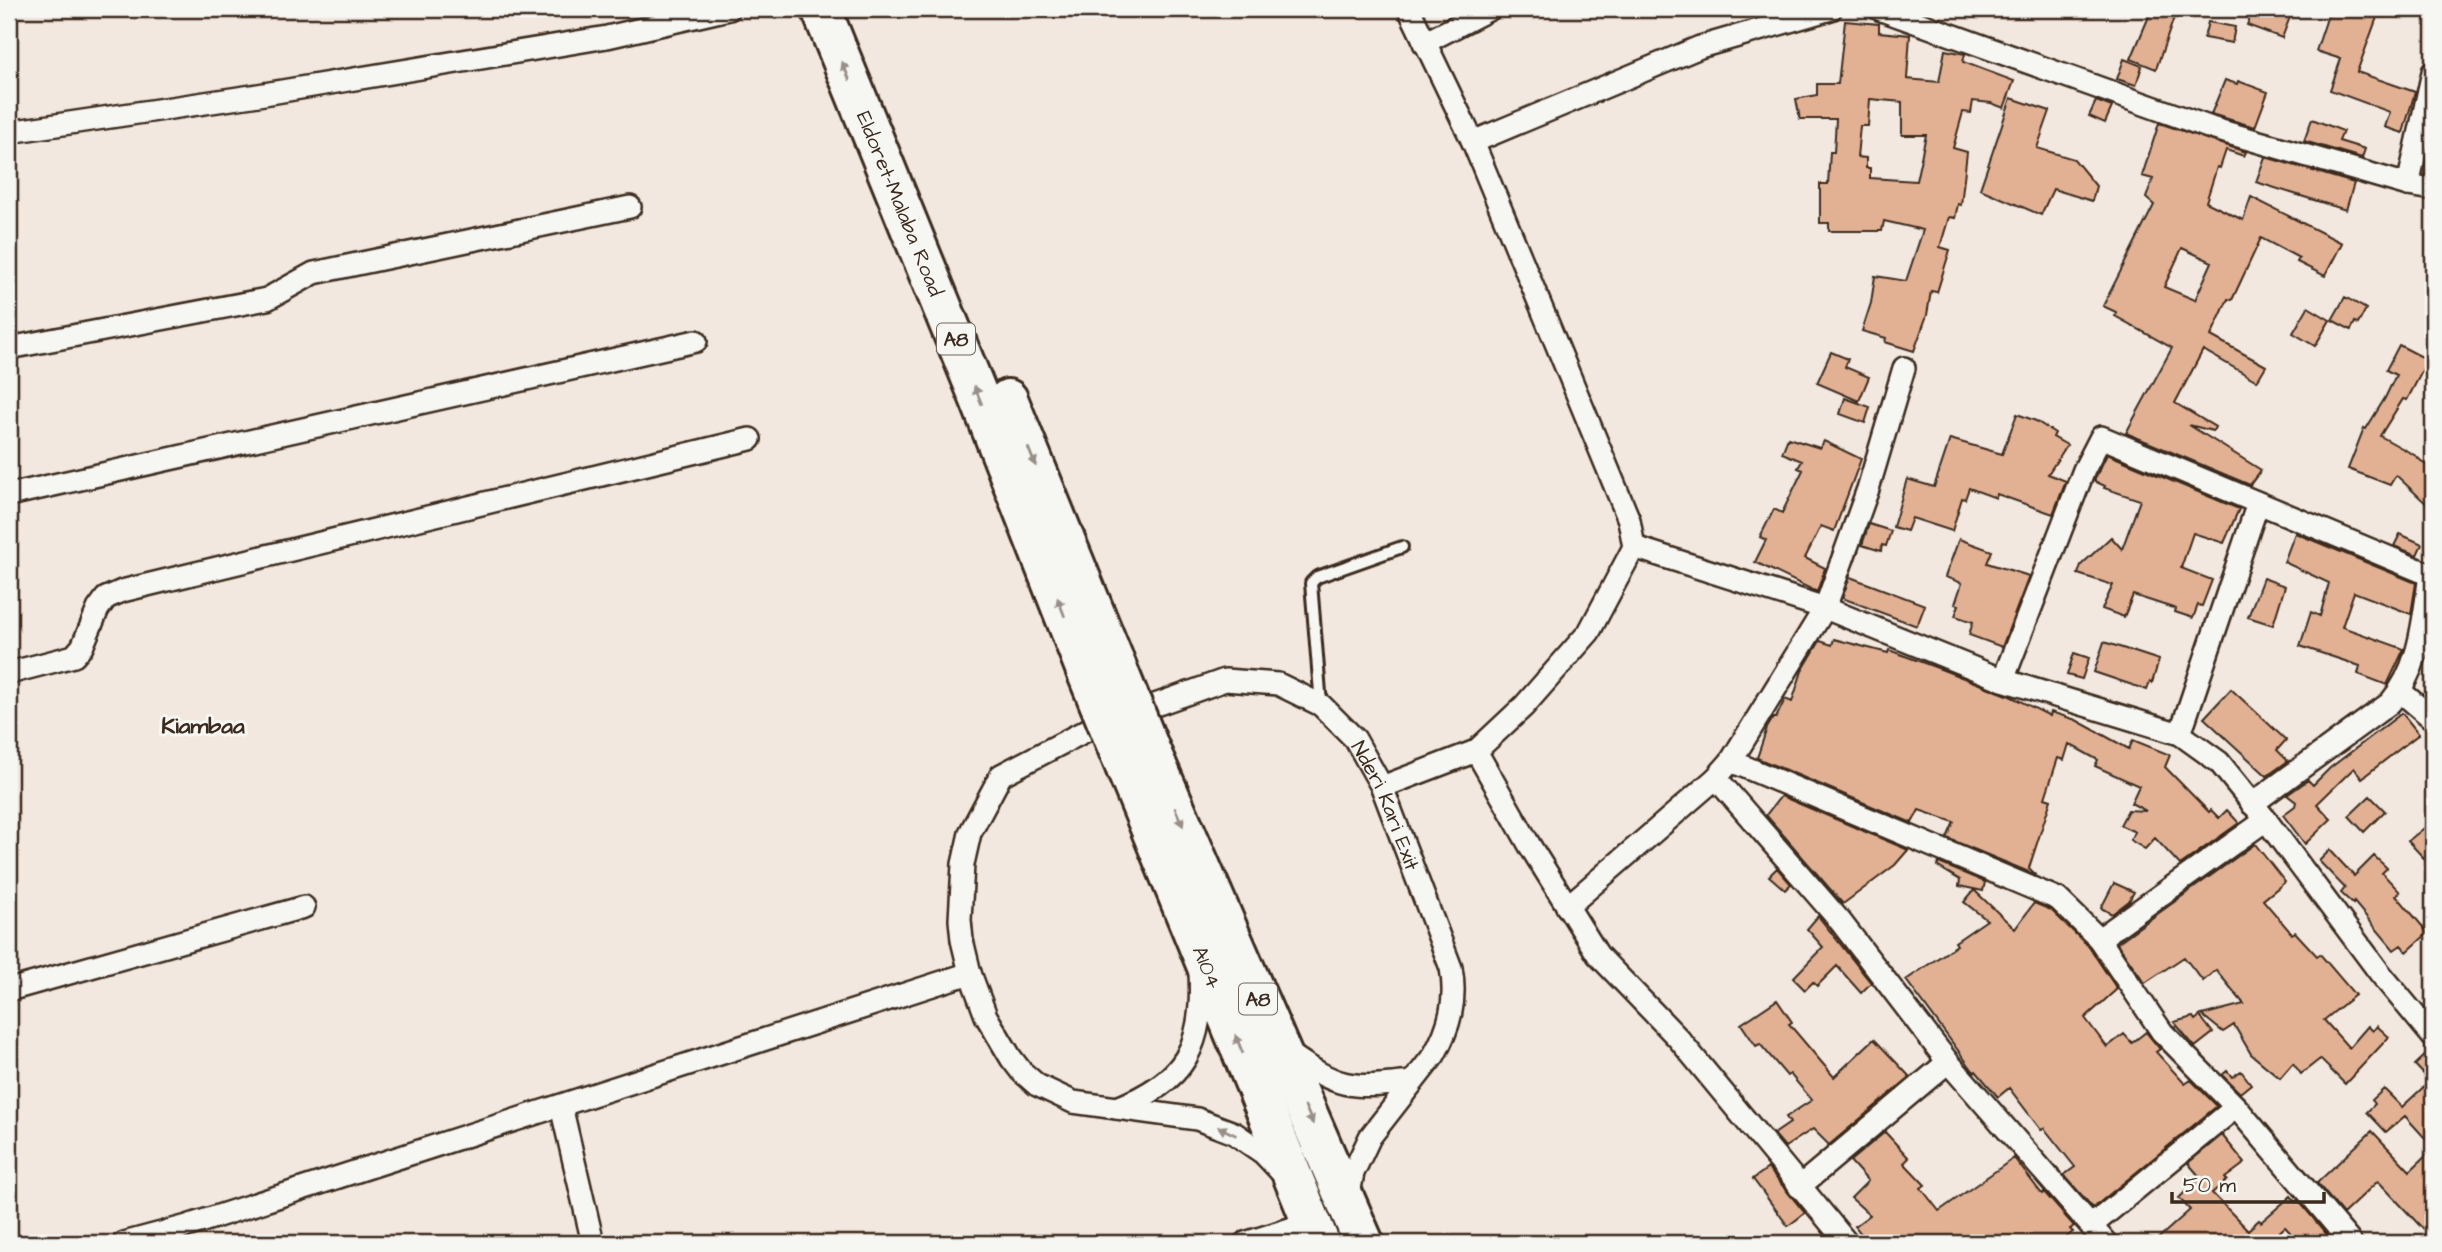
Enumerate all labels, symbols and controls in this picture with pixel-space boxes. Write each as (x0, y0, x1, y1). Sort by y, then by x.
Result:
one-way arrow (840, 61, 852, 81)
street label: Eldoret-Malaba Road (849, 107, 950, 301)
road number: A8 (937, 324, 975, 354)
one-way arrow (973, 384, 984, 405)
one-way arrow (1027, 447, 1038, 468)
one-way arrow (1056, 596, 1067, 617)
district label: Kiambaa (161, 710, 245, 742)
street label: Nderi Kari Exit (1344, 736, 1427, 875)
one-way arrow (1174, 806, 1185, 827)
street label: A104 (1185, 942, 1228, 993)
road number: A8 (1239, 984, 1277, 1015)
one-way arrow (1233, 1034, 1245, 1054)
one-way arrow (1304, 1105, 1315, 1126)
one-way arrow (1217, 1125, 1237, 1137)
scale bar (2172, 1161, 2325, 1205)
text: 50 m (2183, 1171, 2237, 1200)

